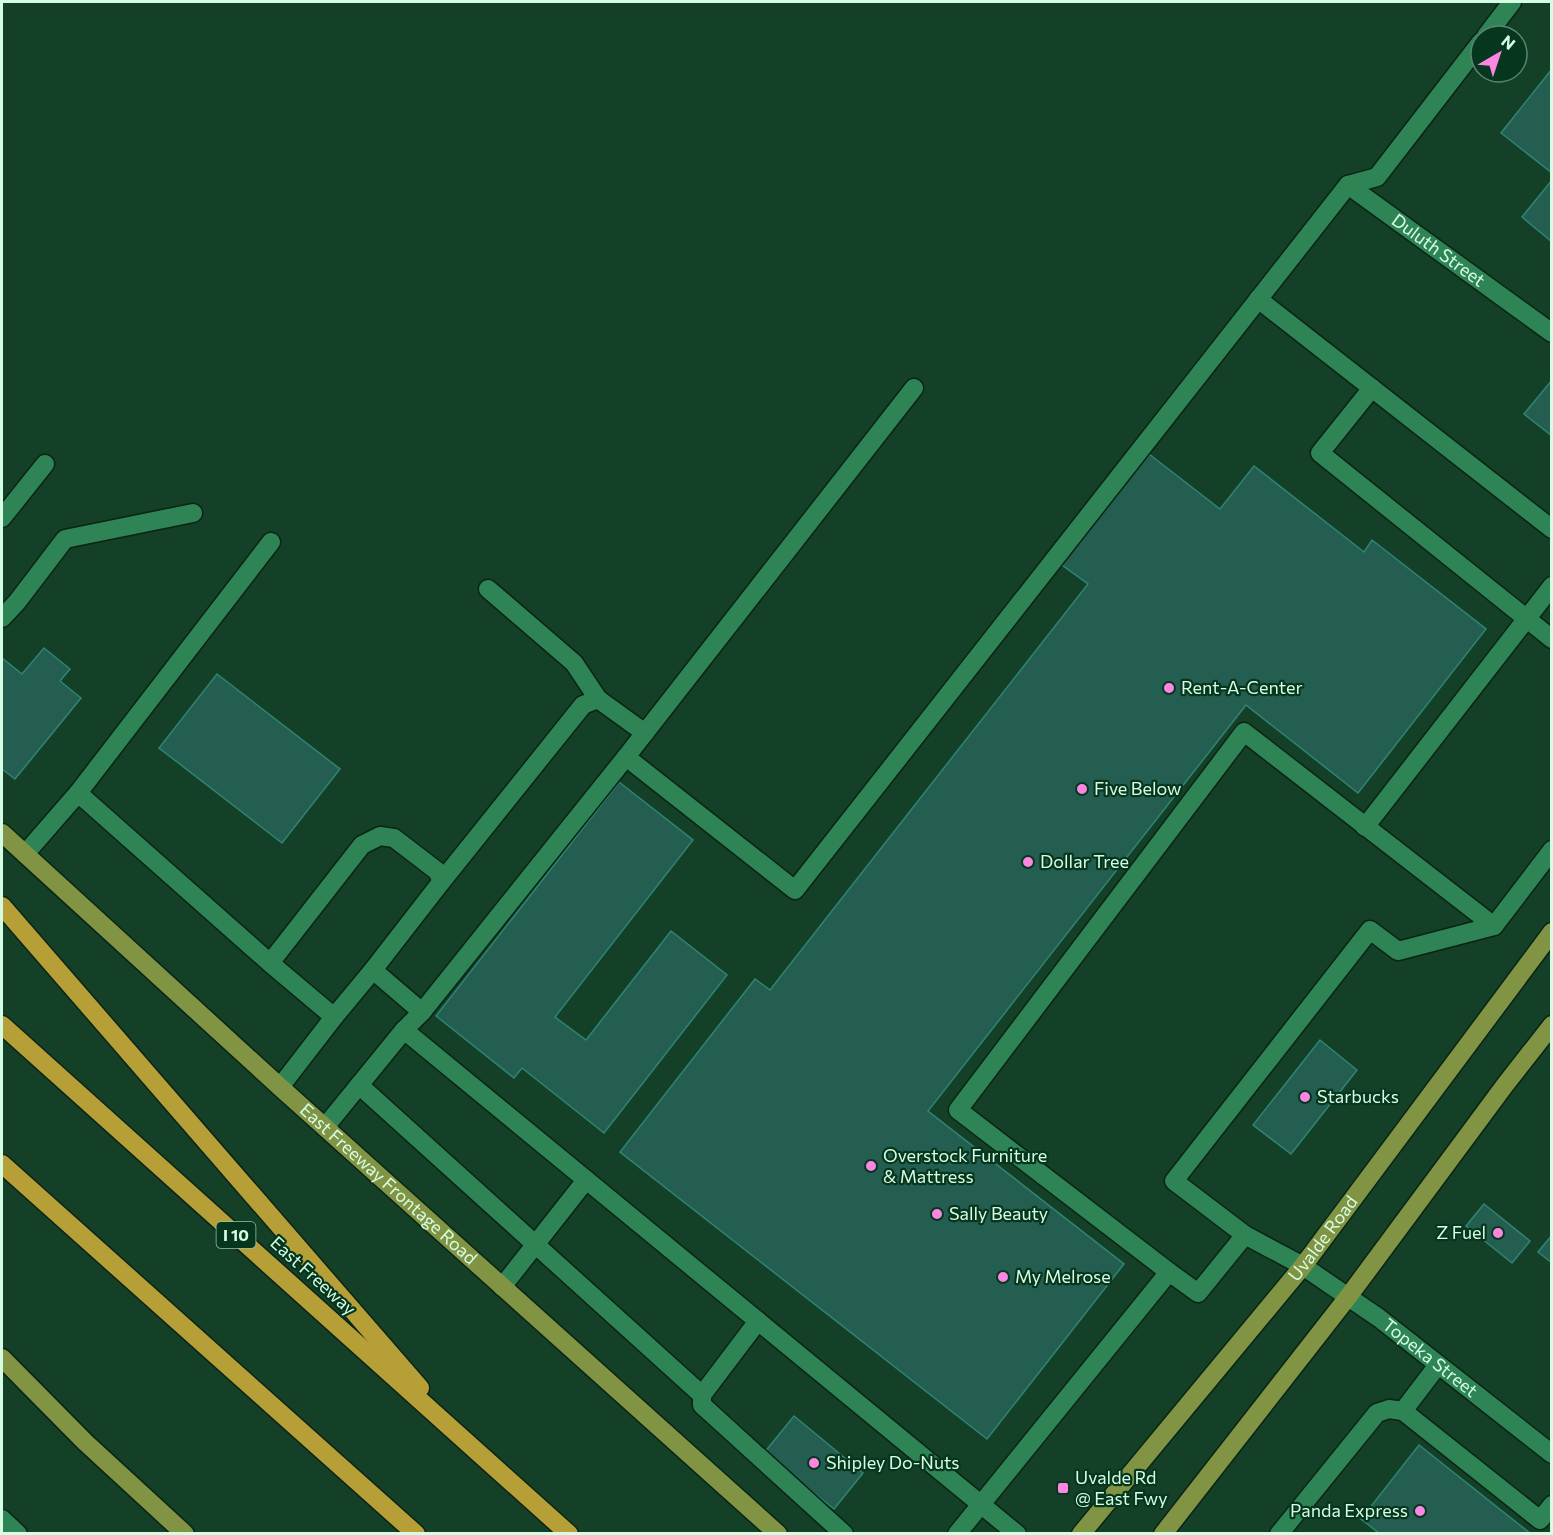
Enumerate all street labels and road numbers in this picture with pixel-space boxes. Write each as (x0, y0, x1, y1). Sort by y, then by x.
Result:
street label: Duluth Street (1388, 208, 1490, 291)
street label: East Freeway Frontage Road (296, 1098, 482, 1269)
street label: Uvalde Road (1283, 1191, 1362, 1285)
road number: I 10 (216, 1222, 256, 1248)
street label: East Freeway (266, 1231, 361, 1319)
street label: Topeka Street (1379, 1313, 1482, 1401)

